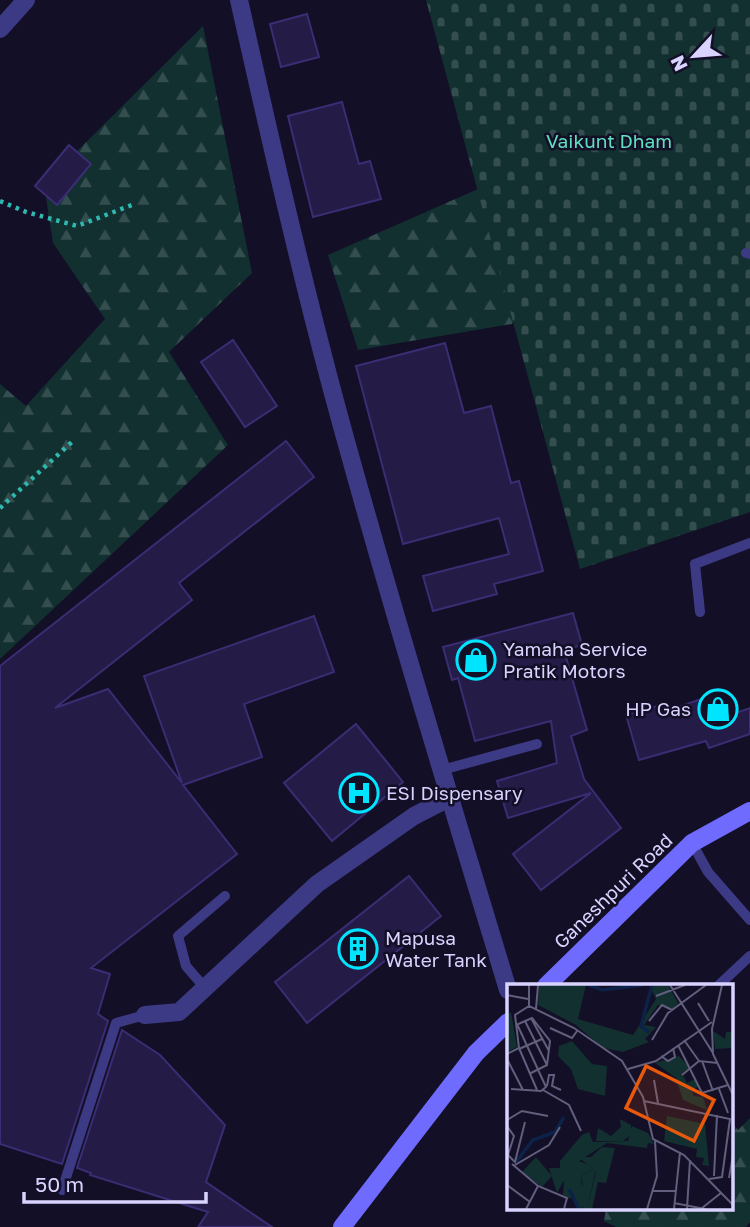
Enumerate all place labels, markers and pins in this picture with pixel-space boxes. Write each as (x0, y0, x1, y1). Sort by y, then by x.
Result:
place label: Yamaha Service Pratik Motors (503, 637, 647, 682)
shop icon: Yamaha Service Pratik Motors (455, 639, 497, 681)
shop icon: HP Gas (697, 688, 739, 730)
place label: HP Gas (625, 697, 691, 720)
hospital icon: ESI Dispensary (338, 772, 380, 814)
place label: ESI Dispensary (386, 781, 523, 804)
place label: Mapusa Water Tank (385, 926, 487, 971)
building icon: Mapusa Water Tank (337, 928, 379, 970)

